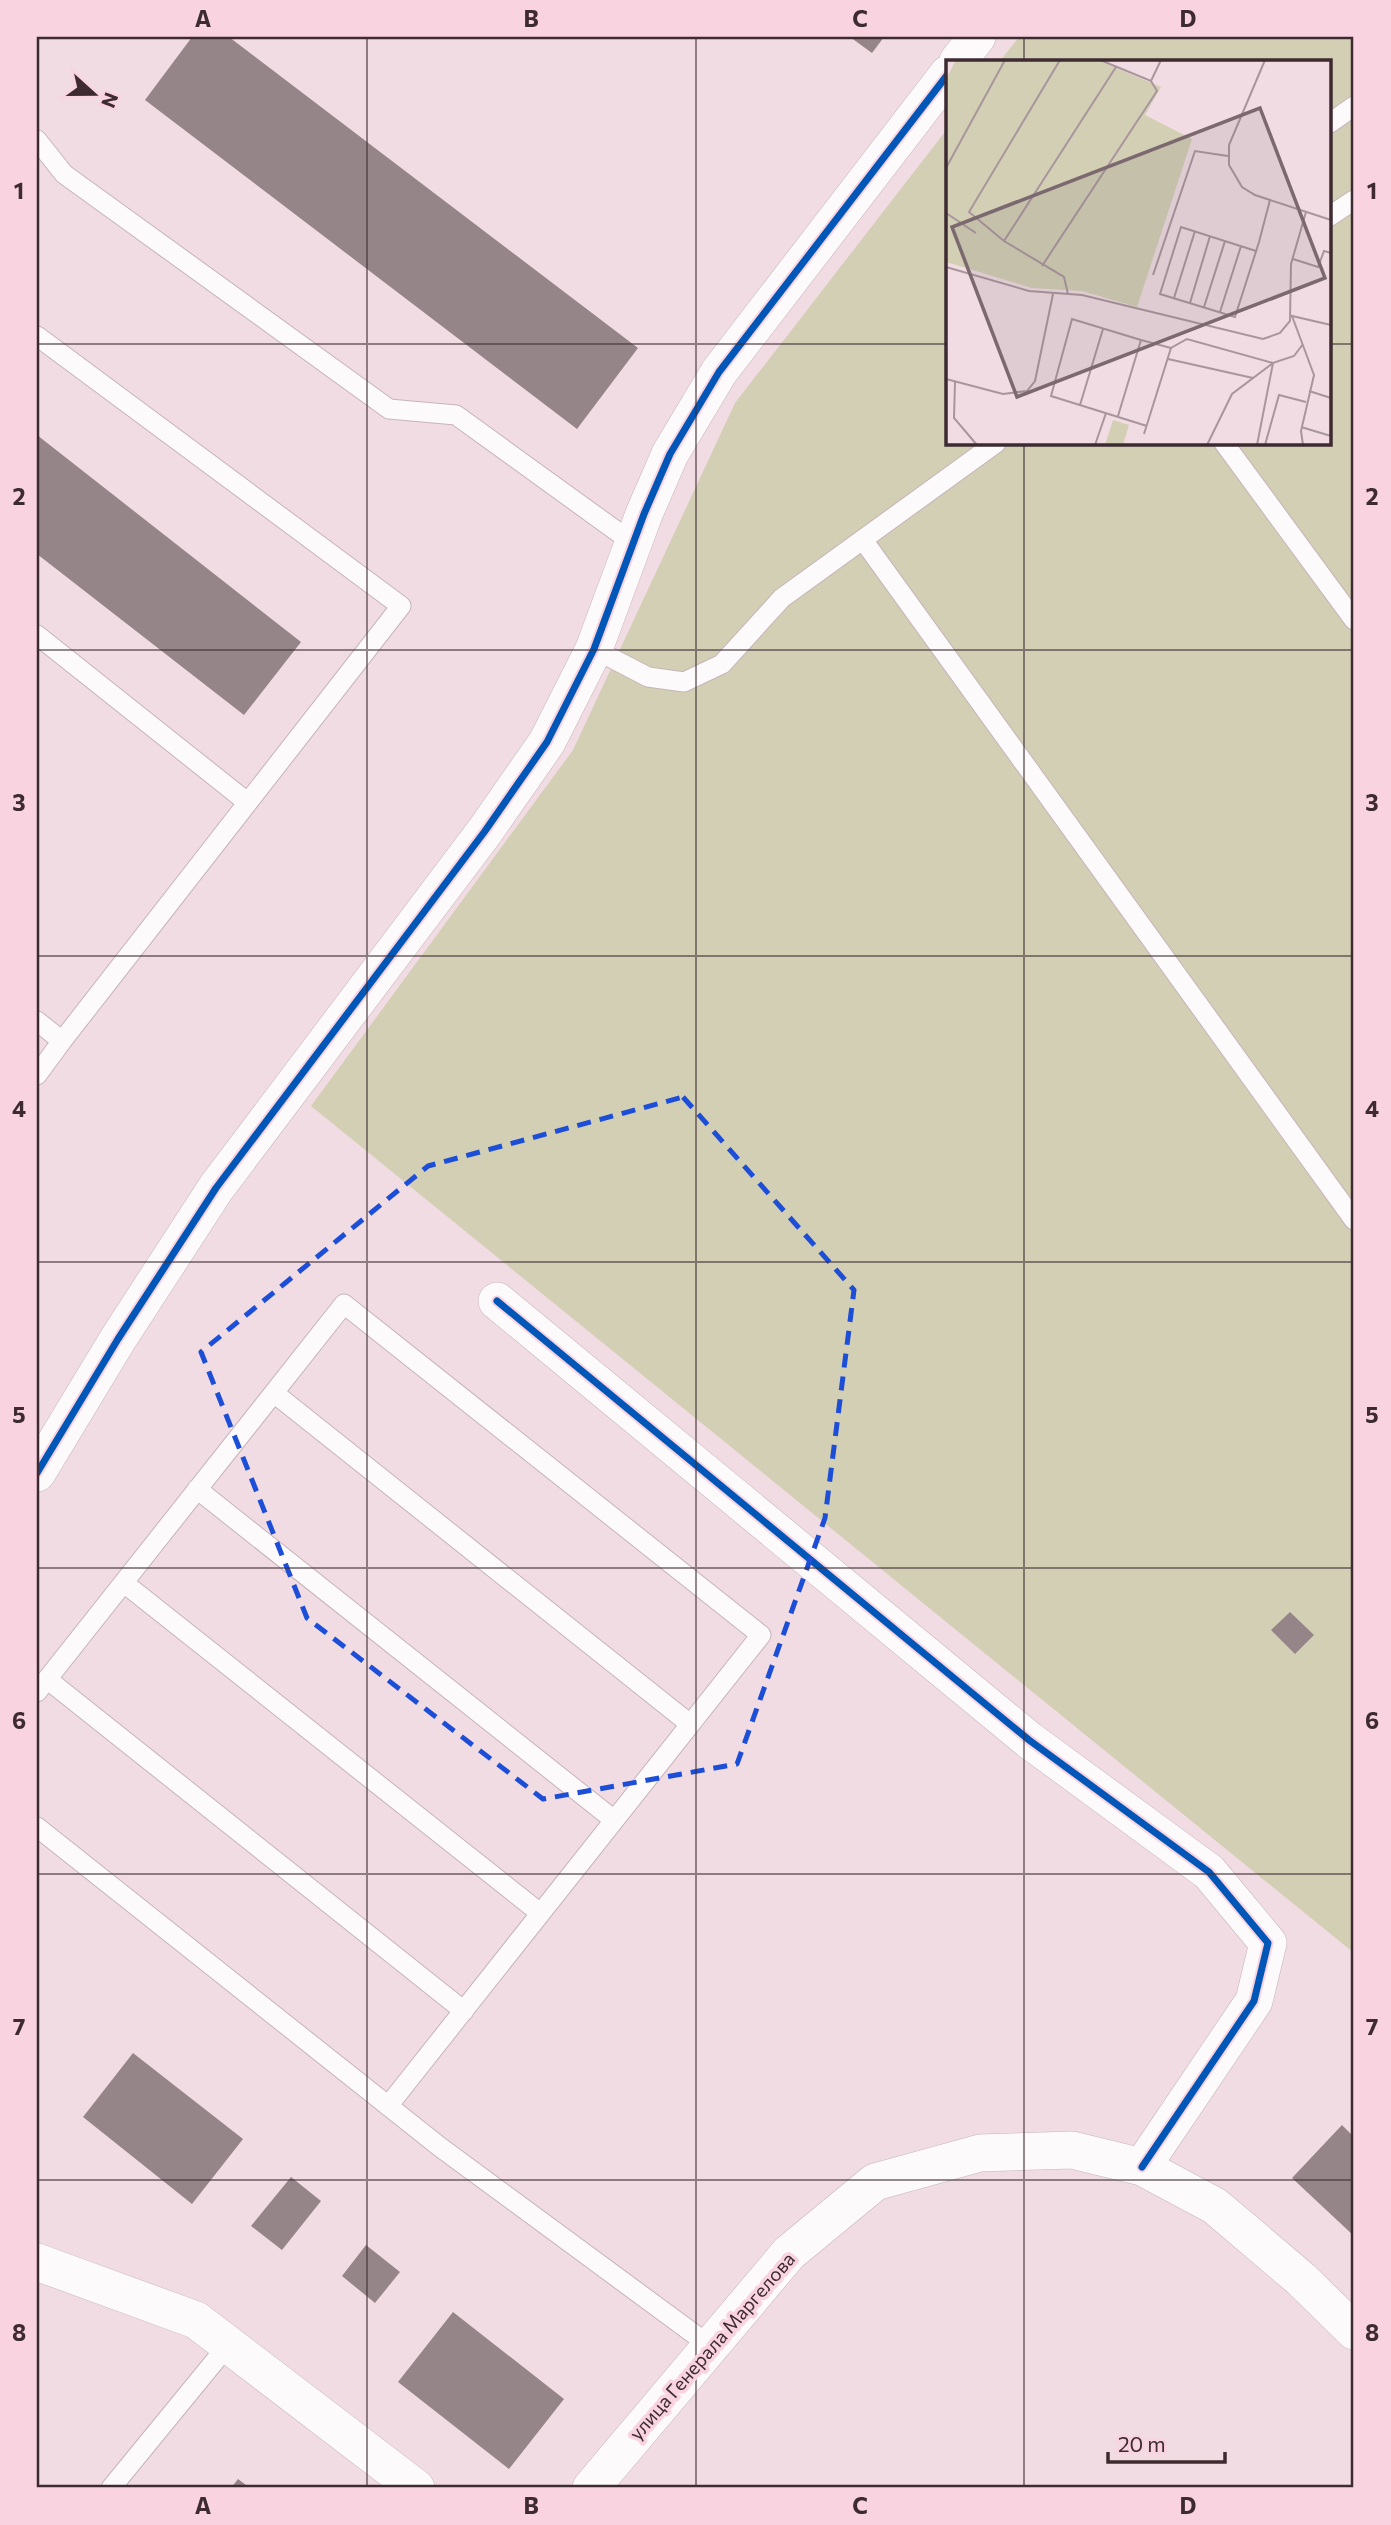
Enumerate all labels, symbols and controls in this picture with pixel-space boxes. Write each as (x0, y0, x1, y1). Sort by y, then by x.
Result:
text: A (195, 4, 212, 32)
text: B (523, 4, 539, 32)
text: C (852, 4, 868, 32)
text: D (1180, 4, 1197, 32)
north arrow (60, 60, 130, 130)
inset map (946, 60, 1332, 444)
text: N (97, 89, 124, 111)
text: 1 (14, 176, 24, 204)
text: 1 (1367, 176, 1377, 204)
text: 2 (12, 482, 26, 510)
text: 2 (1365, 482, 1379, 510)
text: 3 (12, 788, 26, 816)
text: 3 (1365, 788, 1379, 816)
text: 4 (12, 1094, 26, 1122)
text: 4 (1365, 1094, 1379, 1122)
text: 5 (12, 1400, 26, 1428)
text: 5 (1365, 1400, 1379, 1428)
text: 6 (12, 1706, 26, 1734)
text: 6 (1365, 1706, 1379, 1734)
text: 7 (13, 2012, 25, 2040)
text: 7 (1366, 2012, 1378, 2040)
street label: улица Генерала Маргелова (624, 2247, 799, 2444)
text: 8 (12, 2318, 26, 2346)
text: 8 (1365, 2318, 1379, 2346)
scale bar (1108, 2420, 1225, 2464)
text: 20 m (1118, 2431, 1166, 2456)
text: A (195, 2491, 212, 2519)
text: B (523, 2491, 539, 2519)
text: C (852, 2491, 868, 2519)
text: D (1180, 2491, 1197, 2519)

